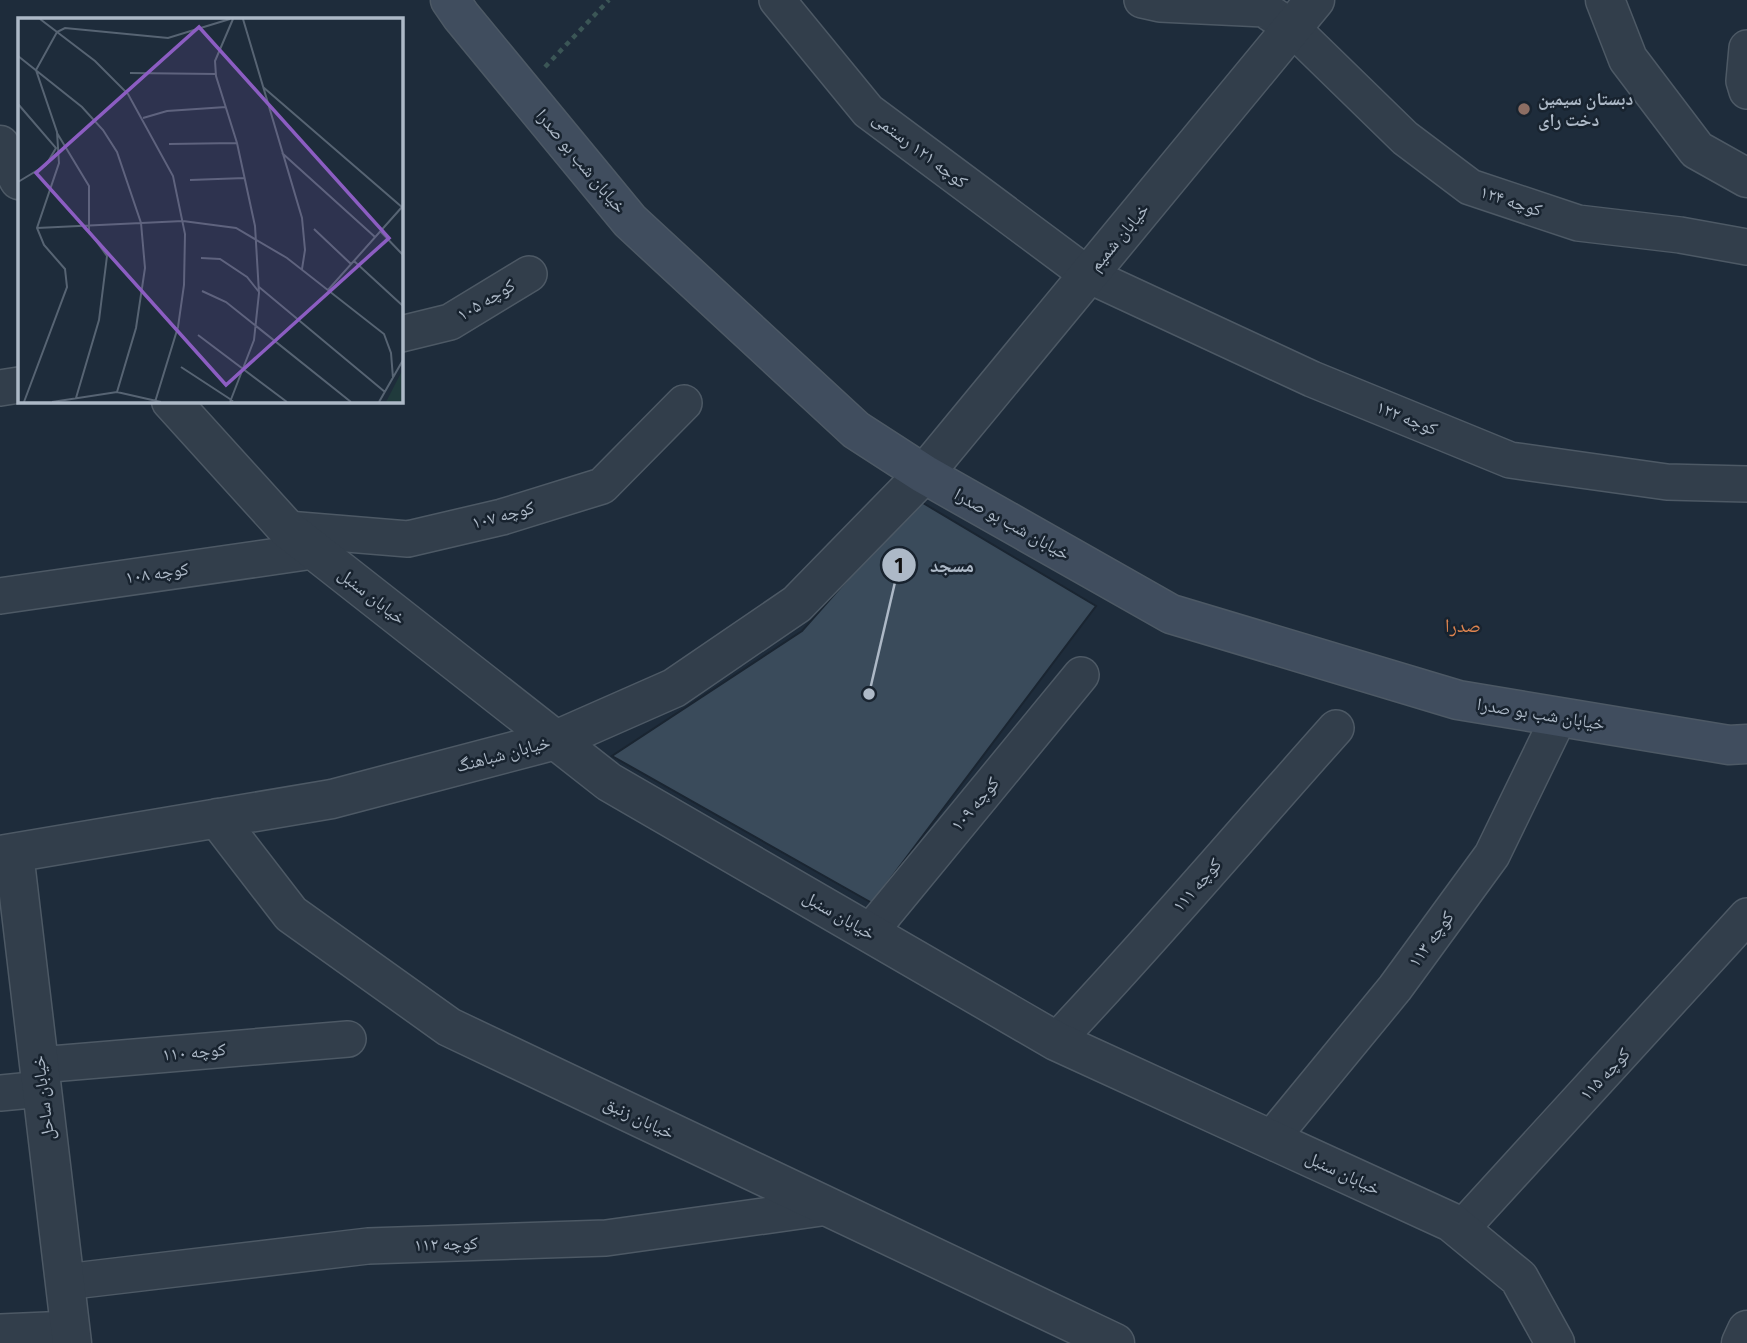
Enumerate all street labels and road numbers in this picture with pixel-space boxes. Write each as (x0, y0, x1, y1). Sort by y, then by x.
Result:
street label: خیابان شب بو صدرا (531, 104, 631, 218)
street label: کوچه ۱۲۱ رستمی (868, 107, 972, 193)
street label: کوچه ۱۲۴ (1477, 181, 1545, 222)
street label: خیابان شمیم (1084, 199, 1155, 276)
street label: کوچه ۱۰۵ (453, 274, 520, 326)
street label: کوچه ۱۲۲ (1373, 396, 1441, 440)
street label: خیابان شب بو صدرا (950, 483, 1074, 565)
street label: کوچه ۱۰۷ (469, 496, 537, 534)
street label: کوچه ۱۰۸ (124, 558, 191, 588)
street label: خیابان سنبل (334, 563, 410, 629)
street label: خیابان شب بو صدرا (1476, 693, 1606, 735)
street label: خیابان شباهنگ (453, 731, 553, 777)
street label: کوچه ۱۰۹ (946, 772, 1004, 836)
street label: کوچه ۱۱۱ (1168, 853, 1227, 916)
street label: خیابان سنبل (799, 886, 879, 944)
street label: کوچه ۱۱۳ (1403, 906, 1459, 971)
street label: کوچه ۱۱۰ (161, 1038, 227, 1066)
street label: کوچه ۱۱۵ (1575, 1043, 1635, 1105)
street label: خیابان ساحل (27, 1054, 59, 1142)
street label: خیابان زنبق (600, 1092, 678, 1144)
street label: خیابان سنبل (1302, 1146, 1384, 1200)
street label: کوچه ۱۱۲ (414, 1232, 479, 1256)

